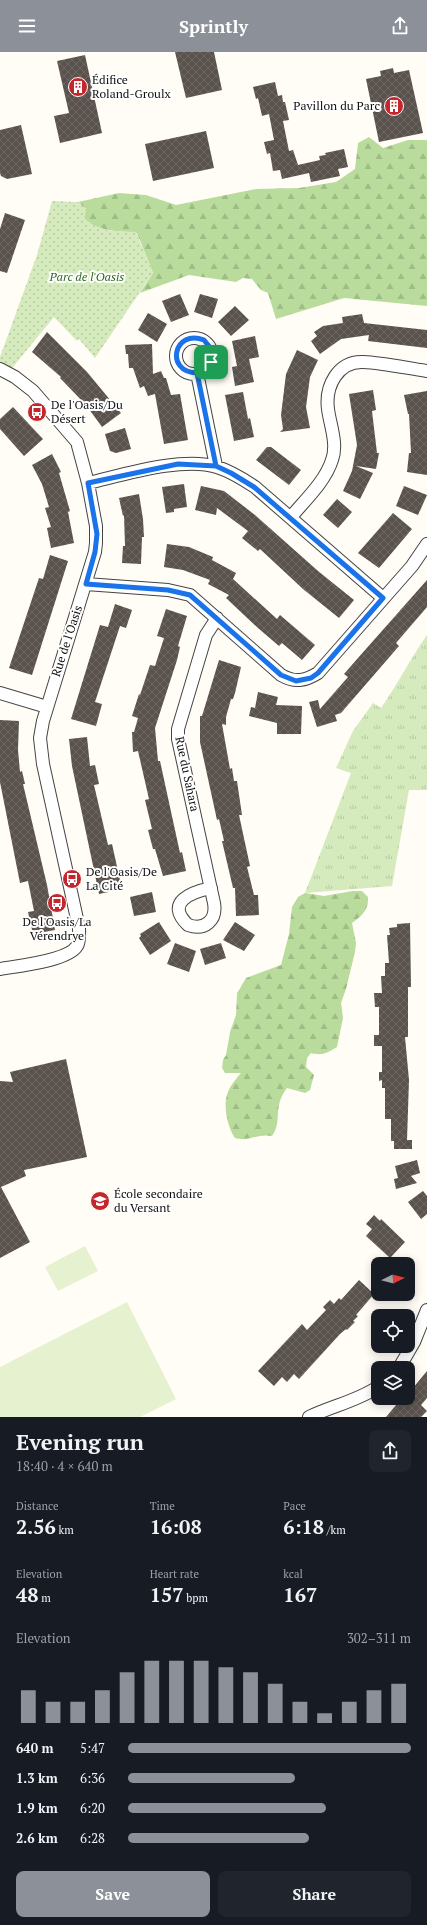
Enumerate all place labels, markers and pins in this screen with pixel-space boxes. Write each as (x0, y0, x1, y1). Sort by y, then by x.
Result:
place label: Édifice Roland-Groulx (92, 72, 172, 101)
building icon: Édifice Roland-Groulx (67, 76, 89, 98)
building icon: Pavillon du Parc (383, 95, 405, 117)
place label: Pavillon du Parc (293, 98, 380, 113)
pin (194, 345, 228, 379)
place label: De l'Oasis/Du Désert (51, 397, 123, 426)
bus stop icon: De l'Oasis/Du Désert (26, 401, 48, 423)
place label: De l'Oasis/De La Cité (86, 864, 157, 893)
bus stop icon: De l'Oasis/De La Cité (61, 868, 83, 890)
bus stop icon: De l'Oasis/La Vérendrye (46, 892, 68, 914)
place label: De l'Oasis/La Vérendrye (22, 914, 92, 943)
place label: École secondaire du Versant (114, 1186, 203, 1215)
school or university icon: École secondaire du Versant (89, 1190, 111, 1212)

